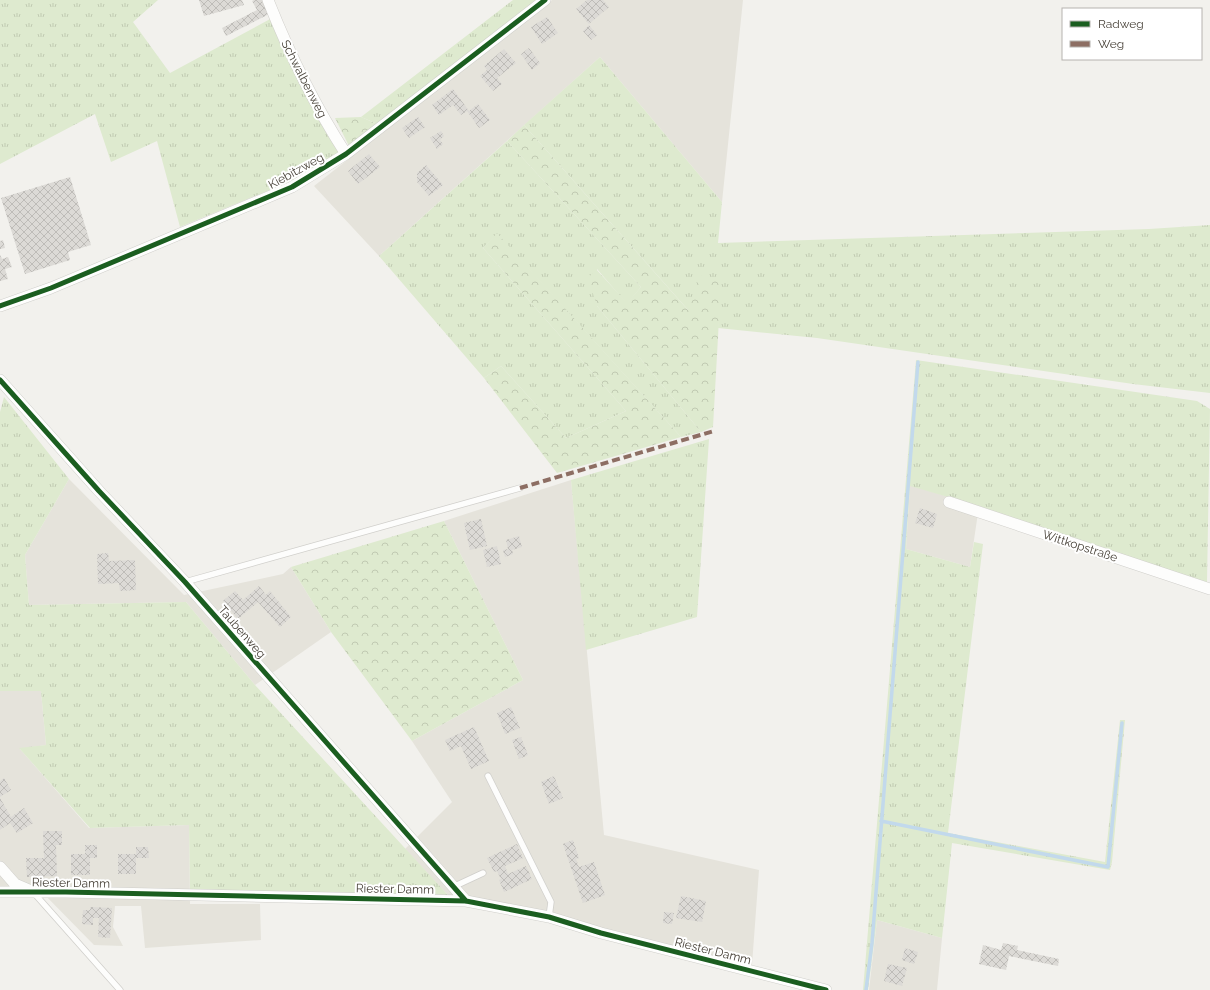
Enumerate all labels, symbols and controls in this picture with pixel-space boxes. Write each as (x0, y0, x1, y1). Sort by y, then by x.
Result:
legend (1062, 8, 1202, 60)
text: Radweg (1098, 17, 1144, 31)
text: Weg (1098, 37, 1124, 51)
street label: Schwalbenweg (278, 38, 330, 120)
street label: Kiebitzweg (266, 150, 326, 192)
street label: Wittkopstraße (1041, 527, 1119, 565)
street label: Taubenweg (215, 603, 269, 661)
street label: Riester Damm (32, 875, 110, 891)
street label: Riester Damm (356, 881, 434, 897)
street label: Riester Damm (673, 935, 753, 967)

